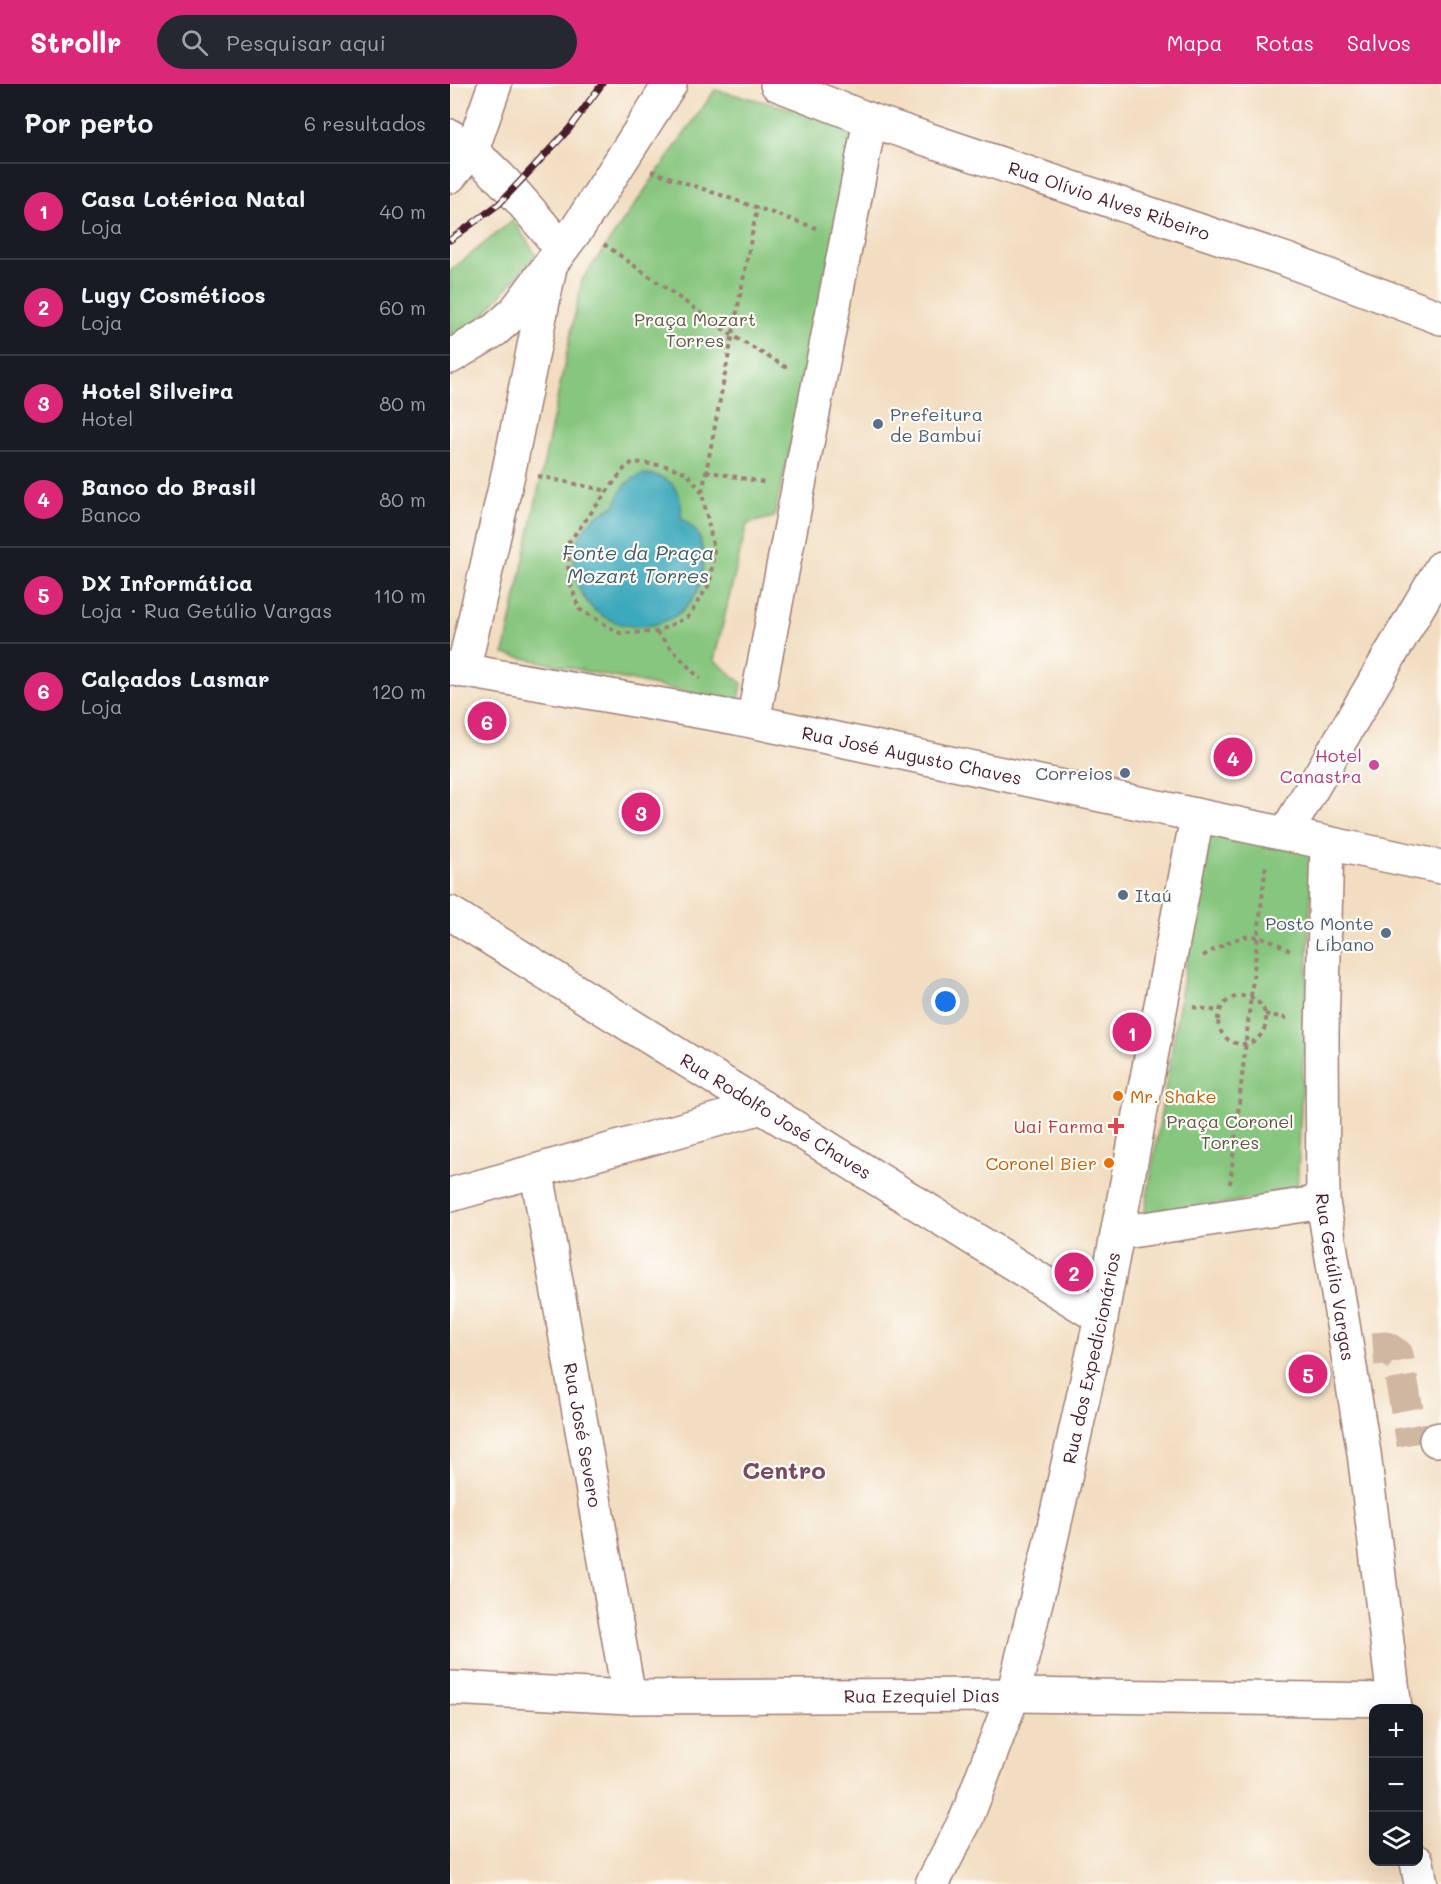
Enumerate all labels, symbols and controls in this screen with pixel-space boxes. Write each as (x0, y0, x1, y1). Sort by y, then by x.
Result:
search box (157, 15, 577, 69)
text: Strollr (30, 24, 121, 60)
icon: search (178, 26, 211, 59)
text: Pesquisar aqui (226, 28, 386, 57)
text: Mapa (1167, 29, 1223, 56)
text: Rotas (1256, 29, 1314, 56)
text: Salvos (1347, 29, 1411, 56)
text: Por perto (24, 106, 153, 140)
text: 6 resultados (304, 110, 426, 136)
street label: Rua Olívio Alves Ribeiro (1005, 155, 1214, 245)
text: Casa Lotérica Natal (81, 184, 305, 213)
text: 1 (39, 198, 48, 224)
text: 40 m (380, 198, 426, 224)
text: Loja (81, 213, 123, 239)
text: Lugy Cosméticos (81, 280, 265, 309)
text: 2 (38, 294, 49, 320)
text: 60 m (379, 294, 426, 320)
park label: Praça Mozart Torres (634, 307, 756, 352)
text: Loja (81, 309, 123, 335)
text: Hotel Silveira (81, 376, 233, 405)
text: 3 (38, 390, 50, 416)
text: 80 m (379, 390, 426, 416)
place label: Prefeitura de Bambuí (890, 402, 983, 447)
text: Hotel (81, 405, 133, 431)
marker: Prefeitura de Bambuí (871, 417, 885, 431)
text: Banco do Brasil (81, 472, 256, 501)
text: 4 (37, 486, 50, 512)
text: 80 m (379, 486, 426, 512)
text: Banco (81, 501, 141, 527)
water label: Fonte da Praça Mozart Torres (562, 539, 714, 588)
text: DX Informática (81, 568, 253, 597)
text: 5 (38, 582, 49, 608)
text: 110 m (373, 582, 426, 608)
text: Loja · Rua Getúlio Vargas (81, 597, 332, 623)
text: Calçados Lasmar (81, 664, 270, 693)
text: 6 (37, 678, 50, 704)
text: 120 m (371, 678, 426, 704)
text: Loja (81, 693, 123, 719)
pin: 6 (468, 698, 507, 744)
street label: Rua José Augusto Chaves (800, 720, 1024, 790)
pin: 4 (1214, 734, 1252, 780)
place label: Hotel Canastra (1280, 743, 1362, 788)
marker: Hotel Canastra (1367, 758, 1381, 772)
place label: Correios (1035, 761, 1113, 785)
marker: Correios (1118, 766, 1132, 780)
pin: 3 (622, 790, 660, 834)
place label: Itaú (1135, 883, 1172, 907)
marker: Itaú (1116, 888, 1130, 902)
place label: Posto Monte Líbano (1265, 911, 1374, 956)
marker: Posto Monte Líbano (1379, 926, 1393, 940)
your location (931, 987, 960, 1016)
pin: 1 (1112, 1010, 1152, 1054)
street label: Rua Rodolfo José Chaves (676, 1047, 876, 1184)
place label: Mr. Shake (1130, 1084, 1217, 1108)
marker: Mr. Shake (1111, 1089, 1125, 1103)
park label: Praça Coronel Torres (1166, 1109, 1294, 1154)
place label: Uai Farma (1014, 1114, 1104, 1138)
marker: Uai Farma (1109, 1119, 1123, 1133)
place label: Coronel Bier (986, 1151, 1097, 1175)
marker: Coronel Bier (1102, 1156, 1116, 1170)
street label: Rua Getúlio Vargas (1311, 1193, 1361, 1362)
pin: 2 (1054, 1250, 1094, 1294)
street label: Rua dos Expedicionários (1057, 1250, 1125, 1466)
pin: 5 (1288, 1352, 1328, 1396)
street label: Rua José Severo (559, 1361, 608, 1509)
district label: Centro (742, 1454, 826, 1485)
street label: Rua Ezequiel Dias (844, 1683, 1000, 1708)
map controls (1369, 1704, 1423, 1866)
button: + (1369, 1704, 1423, 1758)
button: − (1369, 1758, 1423, 1812)
button: layers (1369, 1812, 1423, 1866)

